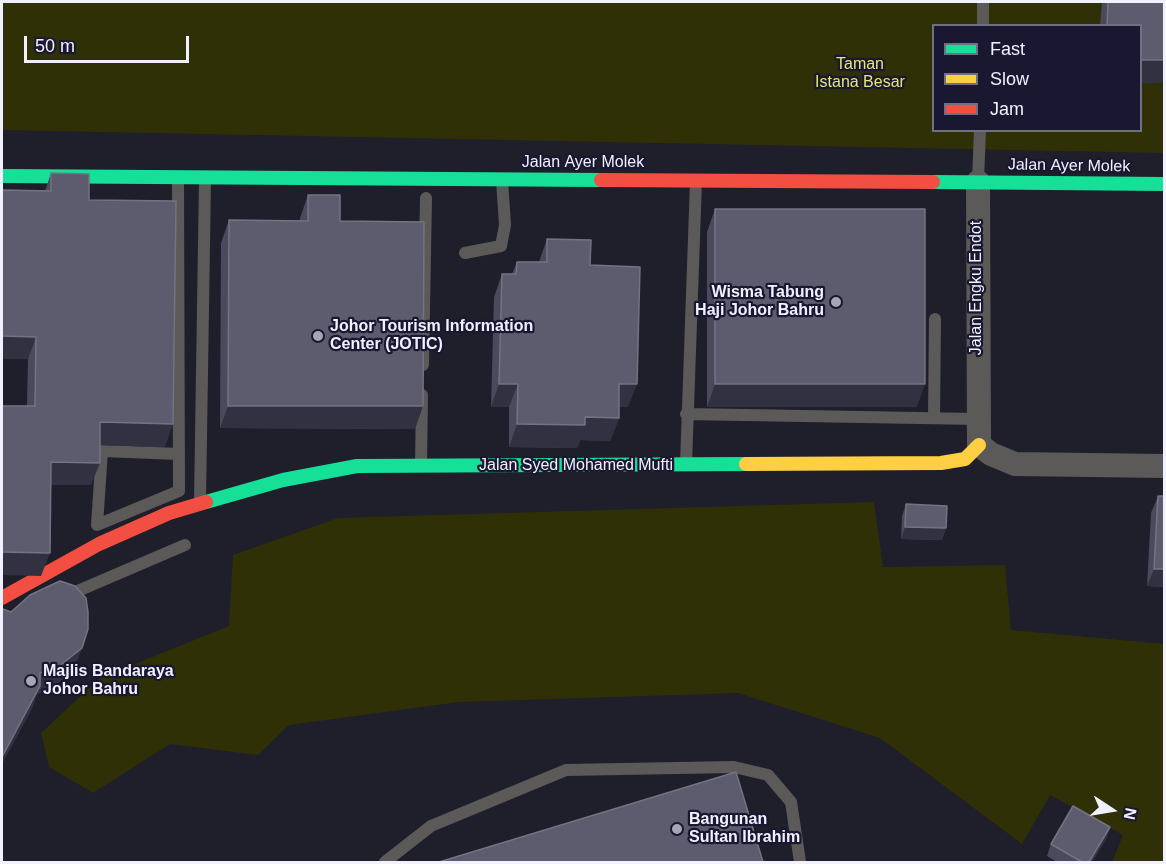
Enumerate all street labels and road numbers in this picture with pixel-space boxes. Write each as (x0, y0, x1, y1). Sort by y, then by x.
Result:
street label: Jalan Ayer Molek (522, 153, 644, 173)
street label: Jalan Ayer Molek (1008, 155, 1130, 177)
street label: Jalan Engku Endot (967, 221, 987, 355)
street label: Jalan Syed Mohamed Mufti (479, 456, 673, 476)

